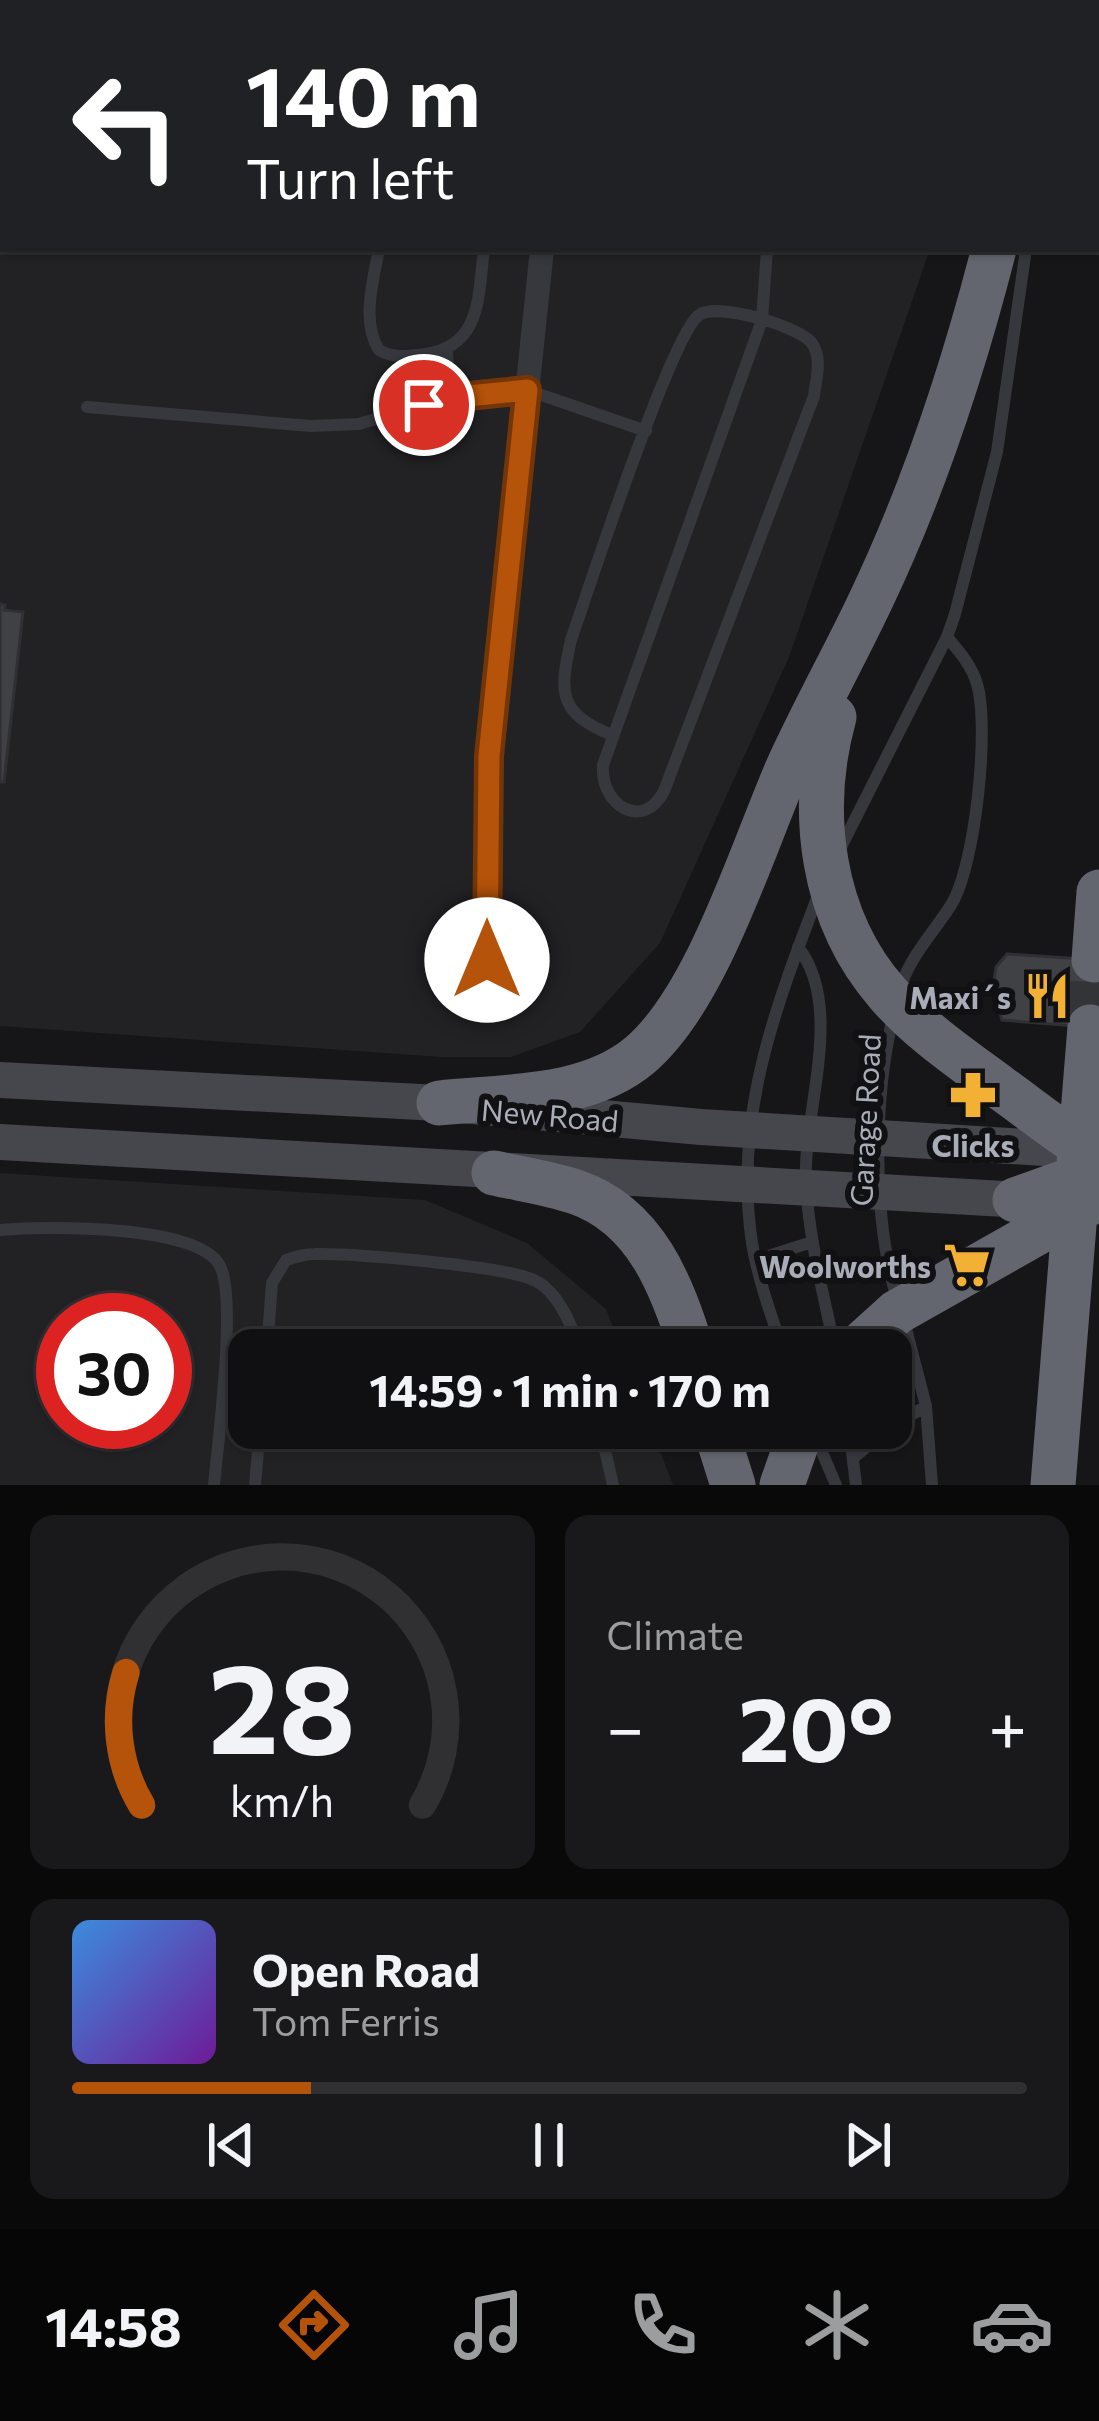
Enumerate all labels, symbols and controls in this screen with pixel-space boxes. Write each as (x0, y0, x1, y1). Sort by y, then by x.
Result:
text: 140 m (246, 42, 481, 144)
icon: left (48, 48, 204, 204)
text: Turn left (246, 144, 454, 210)
pin (373, 354, 475, 456)
icon: arrive (391, 372, 457, 438)
position arrow (424, 897, 550, 1023)
restaurant icon: Maxi´s (1022, 971, 1072, 1021)
place label: Maxi´s (909, 978, 1011, 1015)
street label: Garage Road (841, 1033, 887, 1207)
pharmacy icon: Clicks (948, 1070, 998, 1120)
street label: New Road (480, 1090, 620, 1138)
place label: Clicks (932, 1126, 1014, 1163)
supermarket icon: Woolworths (942, 1240, 992, 1290)
place label: Woolworths (759, 1247, 931, 1284)
speed limit sign: 30 (36, 1293, 192, 1449)
text: 14:59 · 1 min · 170 m (369, 1361, 771, 1416)
text: Climate (607, 1610, 744, 1658)
text: 28 (209, 1627, 356, 1780)
text: 20° (738, 1670, 894, 1781)
text: − (607, 1685, 644, 1766)
text: + (988, 1685, 1027, 1766)
text: km/h (230, 1773, 334, 1826)
text: Open Road (252, 1941, 480, 1996)
text: Tom Ferris (252, 1996, 440, 2044)
icon: previous (198, 2112, 264, 2178)
icon: pause (516, 2112, 582, 2178)
icon: next (835, 2112, 901, 2178)
icon: directions (272, 2283, 356, 2367)
icon: music (447, 2283, 531, 2367)
icon: phone (621, 2283, 705, 2367)
icon: climate (795, 2283, 879, 2367)
icon: car (970, 2283, 1054, 2367)
text: 14:58 (45, 2292, 182, 2358)

